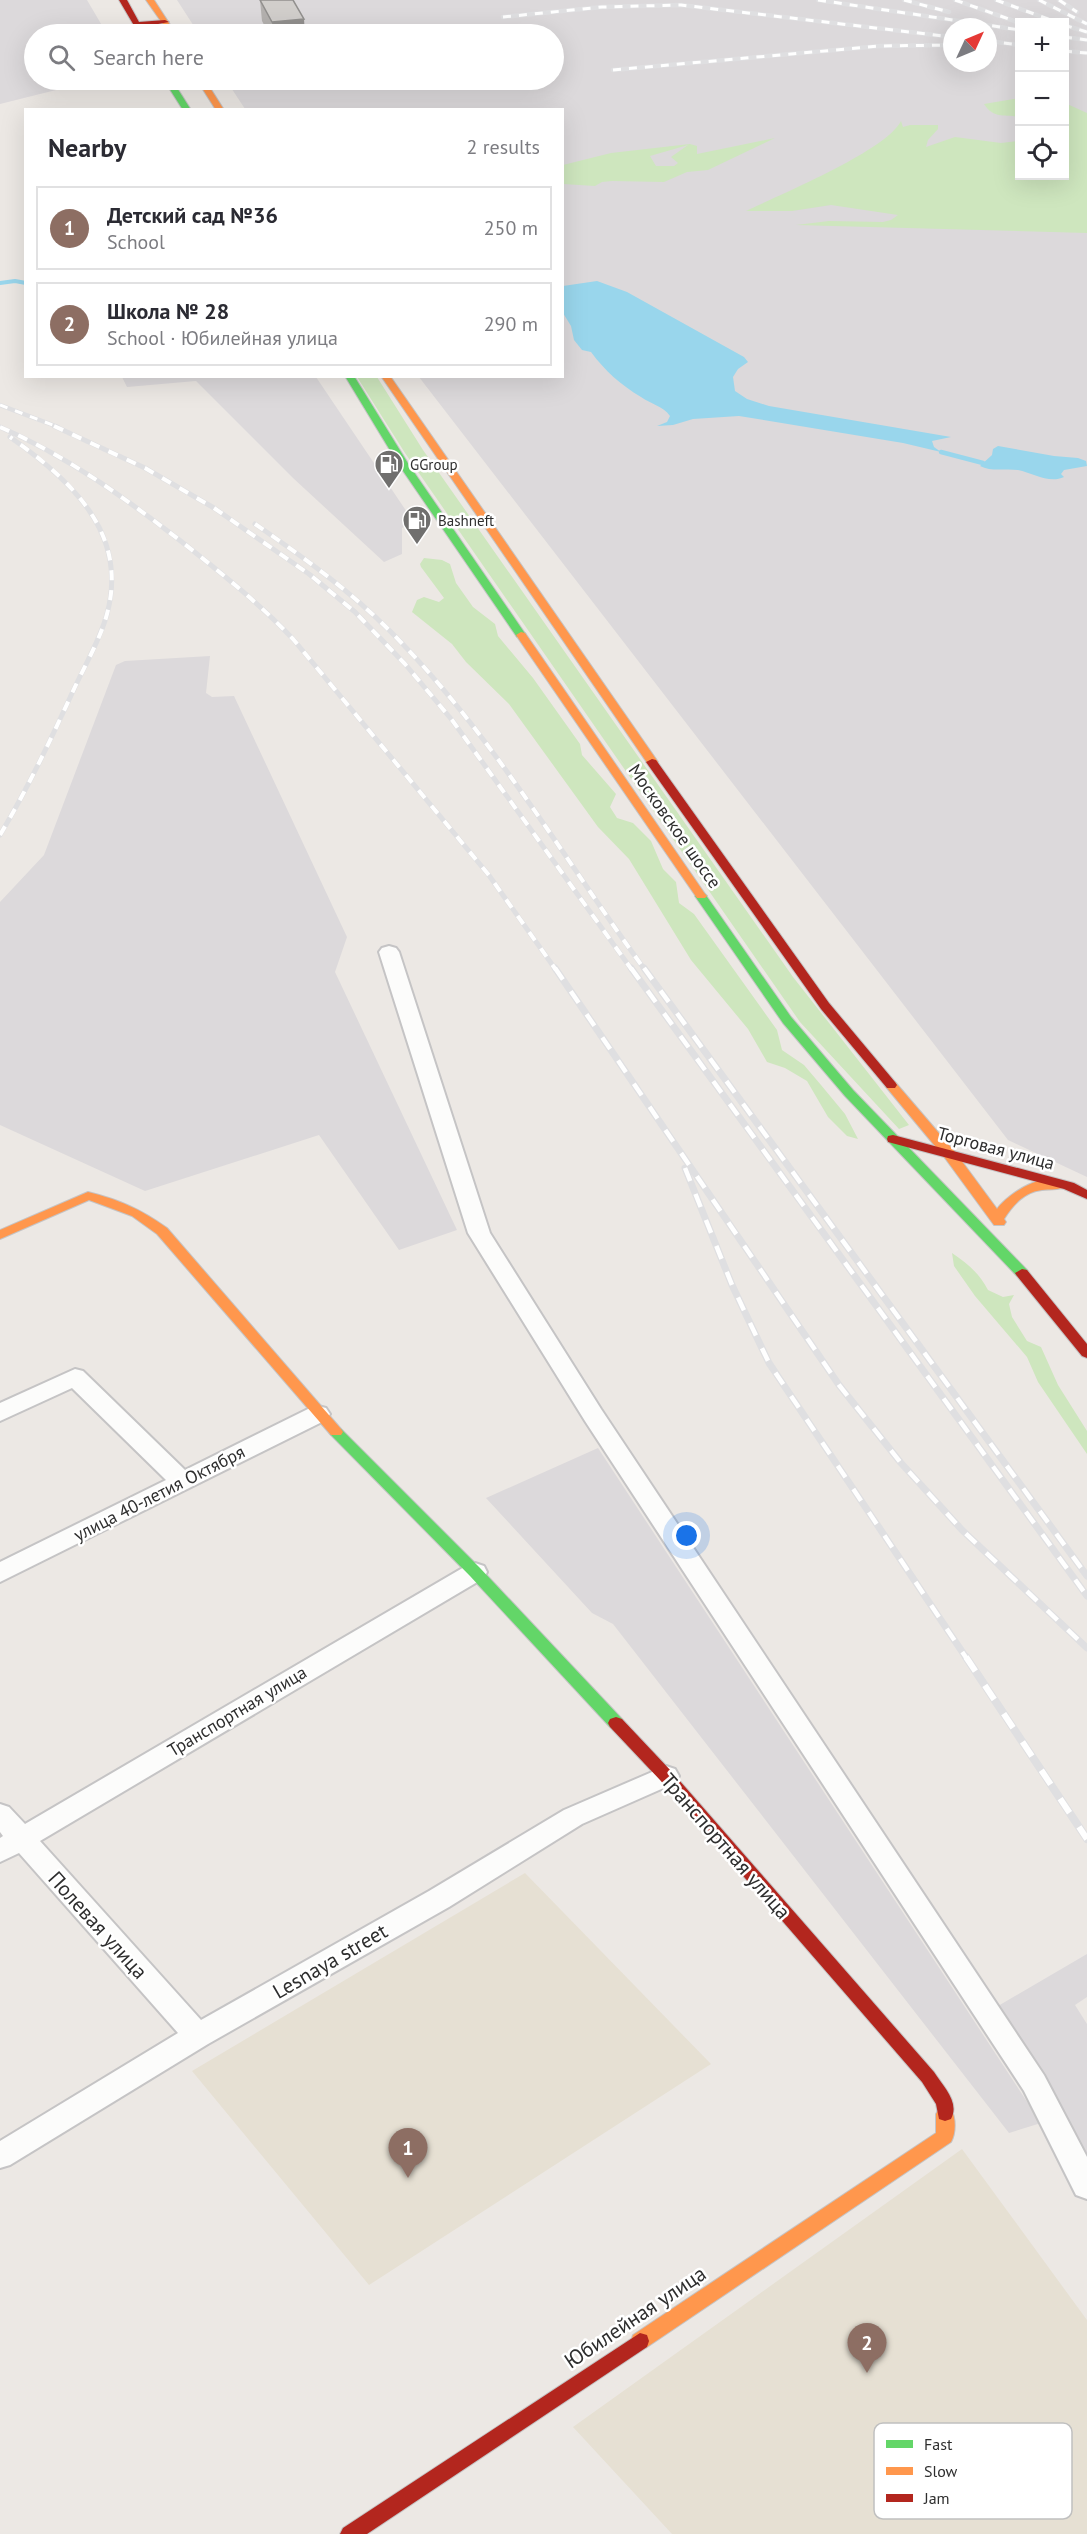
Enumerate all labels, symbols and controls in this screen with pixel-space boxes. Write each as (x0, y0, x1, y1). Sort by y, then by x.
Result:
north arrow (943, 18, 997, 72)
map controls (1015, 18, 1069, 180)
button: + (1015, 18, 1069, 72)
search box (24, 24, 564, 90)
icon: search (45, 41, 78, 74)
text: Search here (93, 43, 204, 71)
button: − (1015, 72, 1069, 126)
button: locate (1015, 126, 1069, 180)
text: Nearby (48, 131, 126, 164)
text: 2 results (467, 134, 540, 160)
text: Детский сад №36 (107, 201, 278, 229)
text: 1 (64, 215, 75, 241)
text: 250 m (484, 215, 538, 241)
text: School (107, 229, 165, 255)
text: Школа № 28 (107, 297, 229, 325)
text: 2 (64, 311, 75, 337)
text: 290 m (484, 311, 538, 337)
text: School · Юбилейная улица (107, 325, 338, 351)
fuel station icon: GGroup (373, 448, 405, 490)
place label: GGroup (410, 455, 458, 474)
fuel station icon: Bashneft (401, 504, 433, 546)
place label: Bashneft (438, 511, 494, 530)
street label: Московское шоссе (624, 759, 726, 893)
street label: Торговая улица (935, 1121, 1057, 1175)
street label: улица 40-летия Октября (69, 1440, 249, 1546)
your location (672, 1521, 701, 1550)
street label: Транспортная улица (163, 1660, 311, 1762)
street label: Транспортная улица (655, 1767, 797, 1925)
street label: Полевая улица (42, 1865, 154, 1985)
street label: Lesnaya street (268, 1917, 392, 2005)
pin: 1 (388, 2128, 428, 2178)
street label: Юбилейная улица (559, 2260, 711, 2374)
pin: 2 (848, 2324, 886, 2373)
legend (874, 2423, 1072, 2519)
text: Fast (924, 2434, 953, 2454)
text: Slow (924, 2461, 958, 2481)
text: Jam (923, 2488, 950, 2508)

